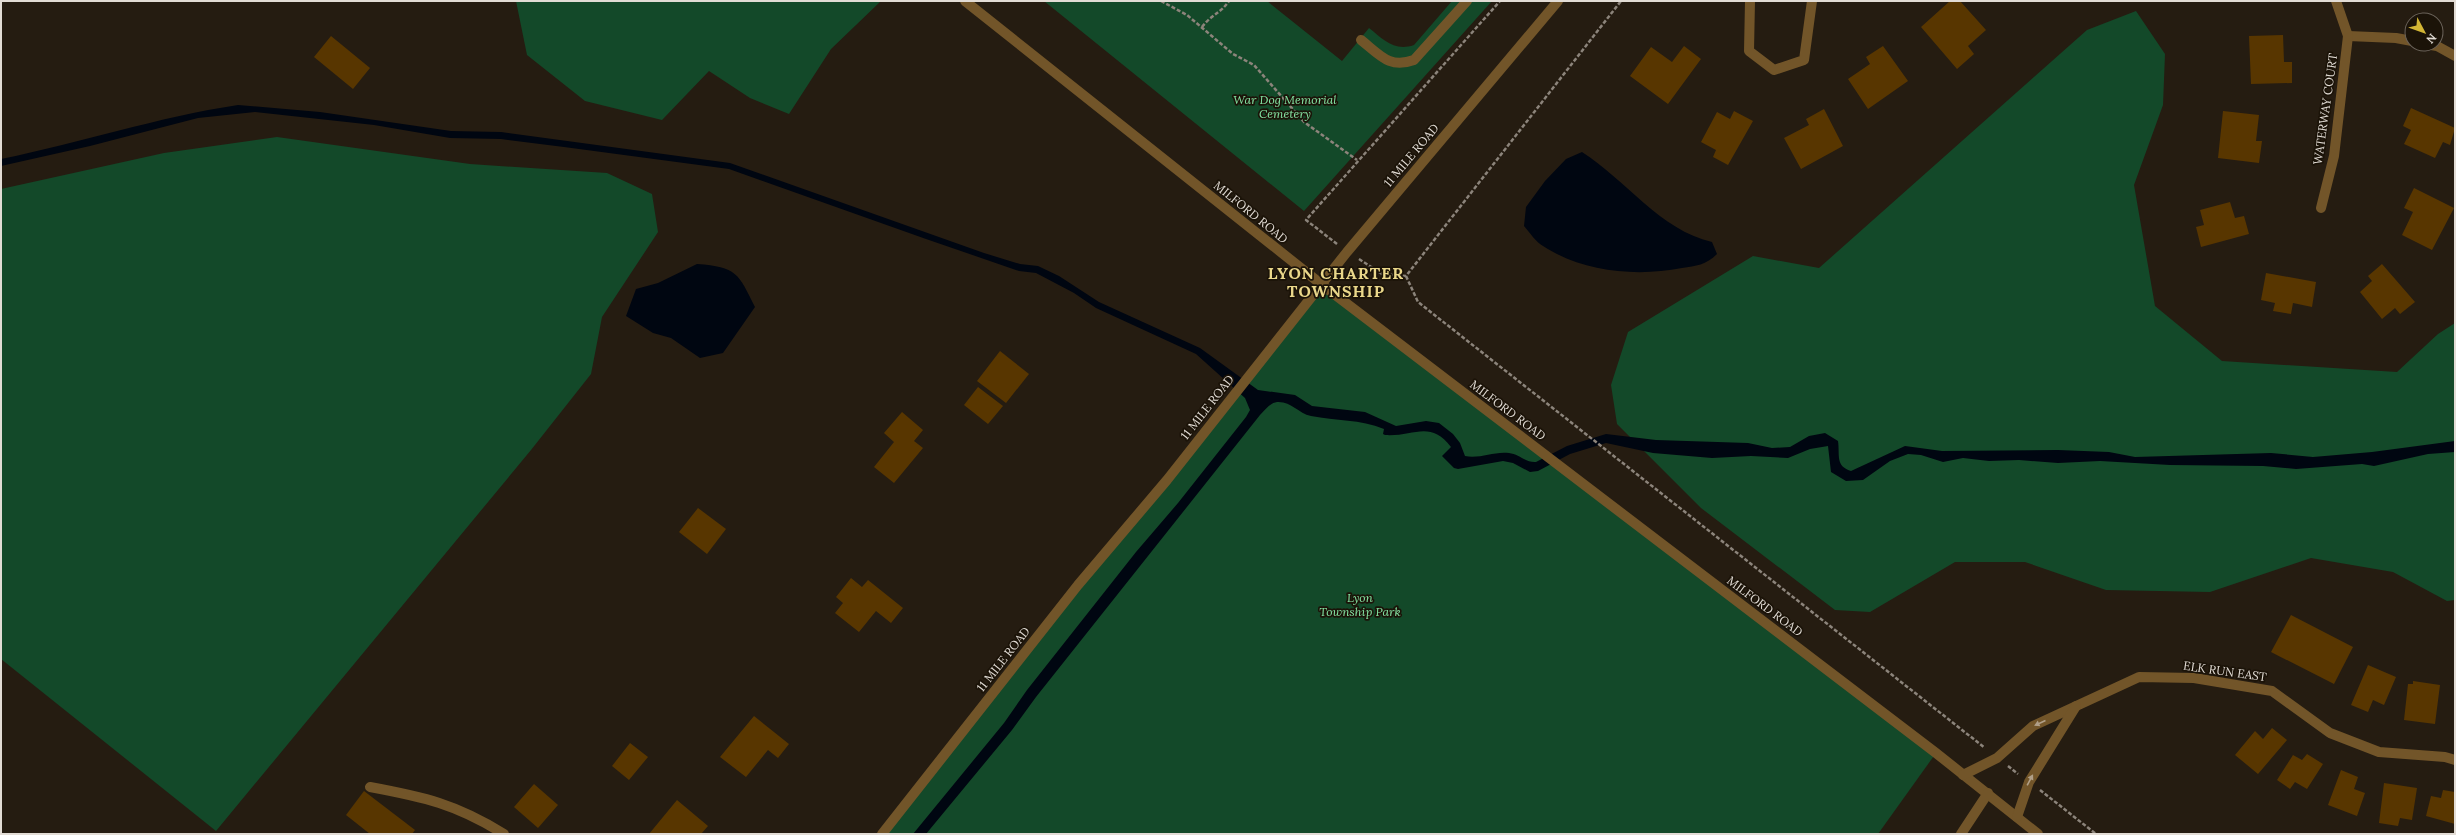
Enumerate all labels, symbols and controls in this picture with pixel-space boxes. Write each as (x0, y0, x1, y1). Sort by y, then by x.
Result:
north arrow (2404, 12, 2444, 52)
text: N (2423, 31, 2440, 47)
street label: WATERWAY COURT (2310, 52, 2340, 166)
park label: War Dog Memorial Cemetery (1233, 92, 1337, 121)
street label: 11 MILE ROAD (1380, 120, 1442, 190)
street label: MILFORD ROAD (1211, 178, 1291, 246)
district label: LYON CHARTER TOWNSHIP (1268, 263, 1404, 301)
street label: 11 MILE ROAD (1177, 372, 1237, 442)
street label: MILFORD ROAD (1467, 377, 1549, 443)
street label: MILFORD ROAD (1724, 573, 1806, 639)
park label: Lyon Township Park (1319, 590, 1401, 619)
street label: 11 MILE ROAD (973, 624, 1033, 694)
street label: ELK RUN EAST (2182, 658, 2268, 684)
one-way arrow (2034, 720, 2046, 726)
one-way arrow (2027, 774, 2034, 786)

